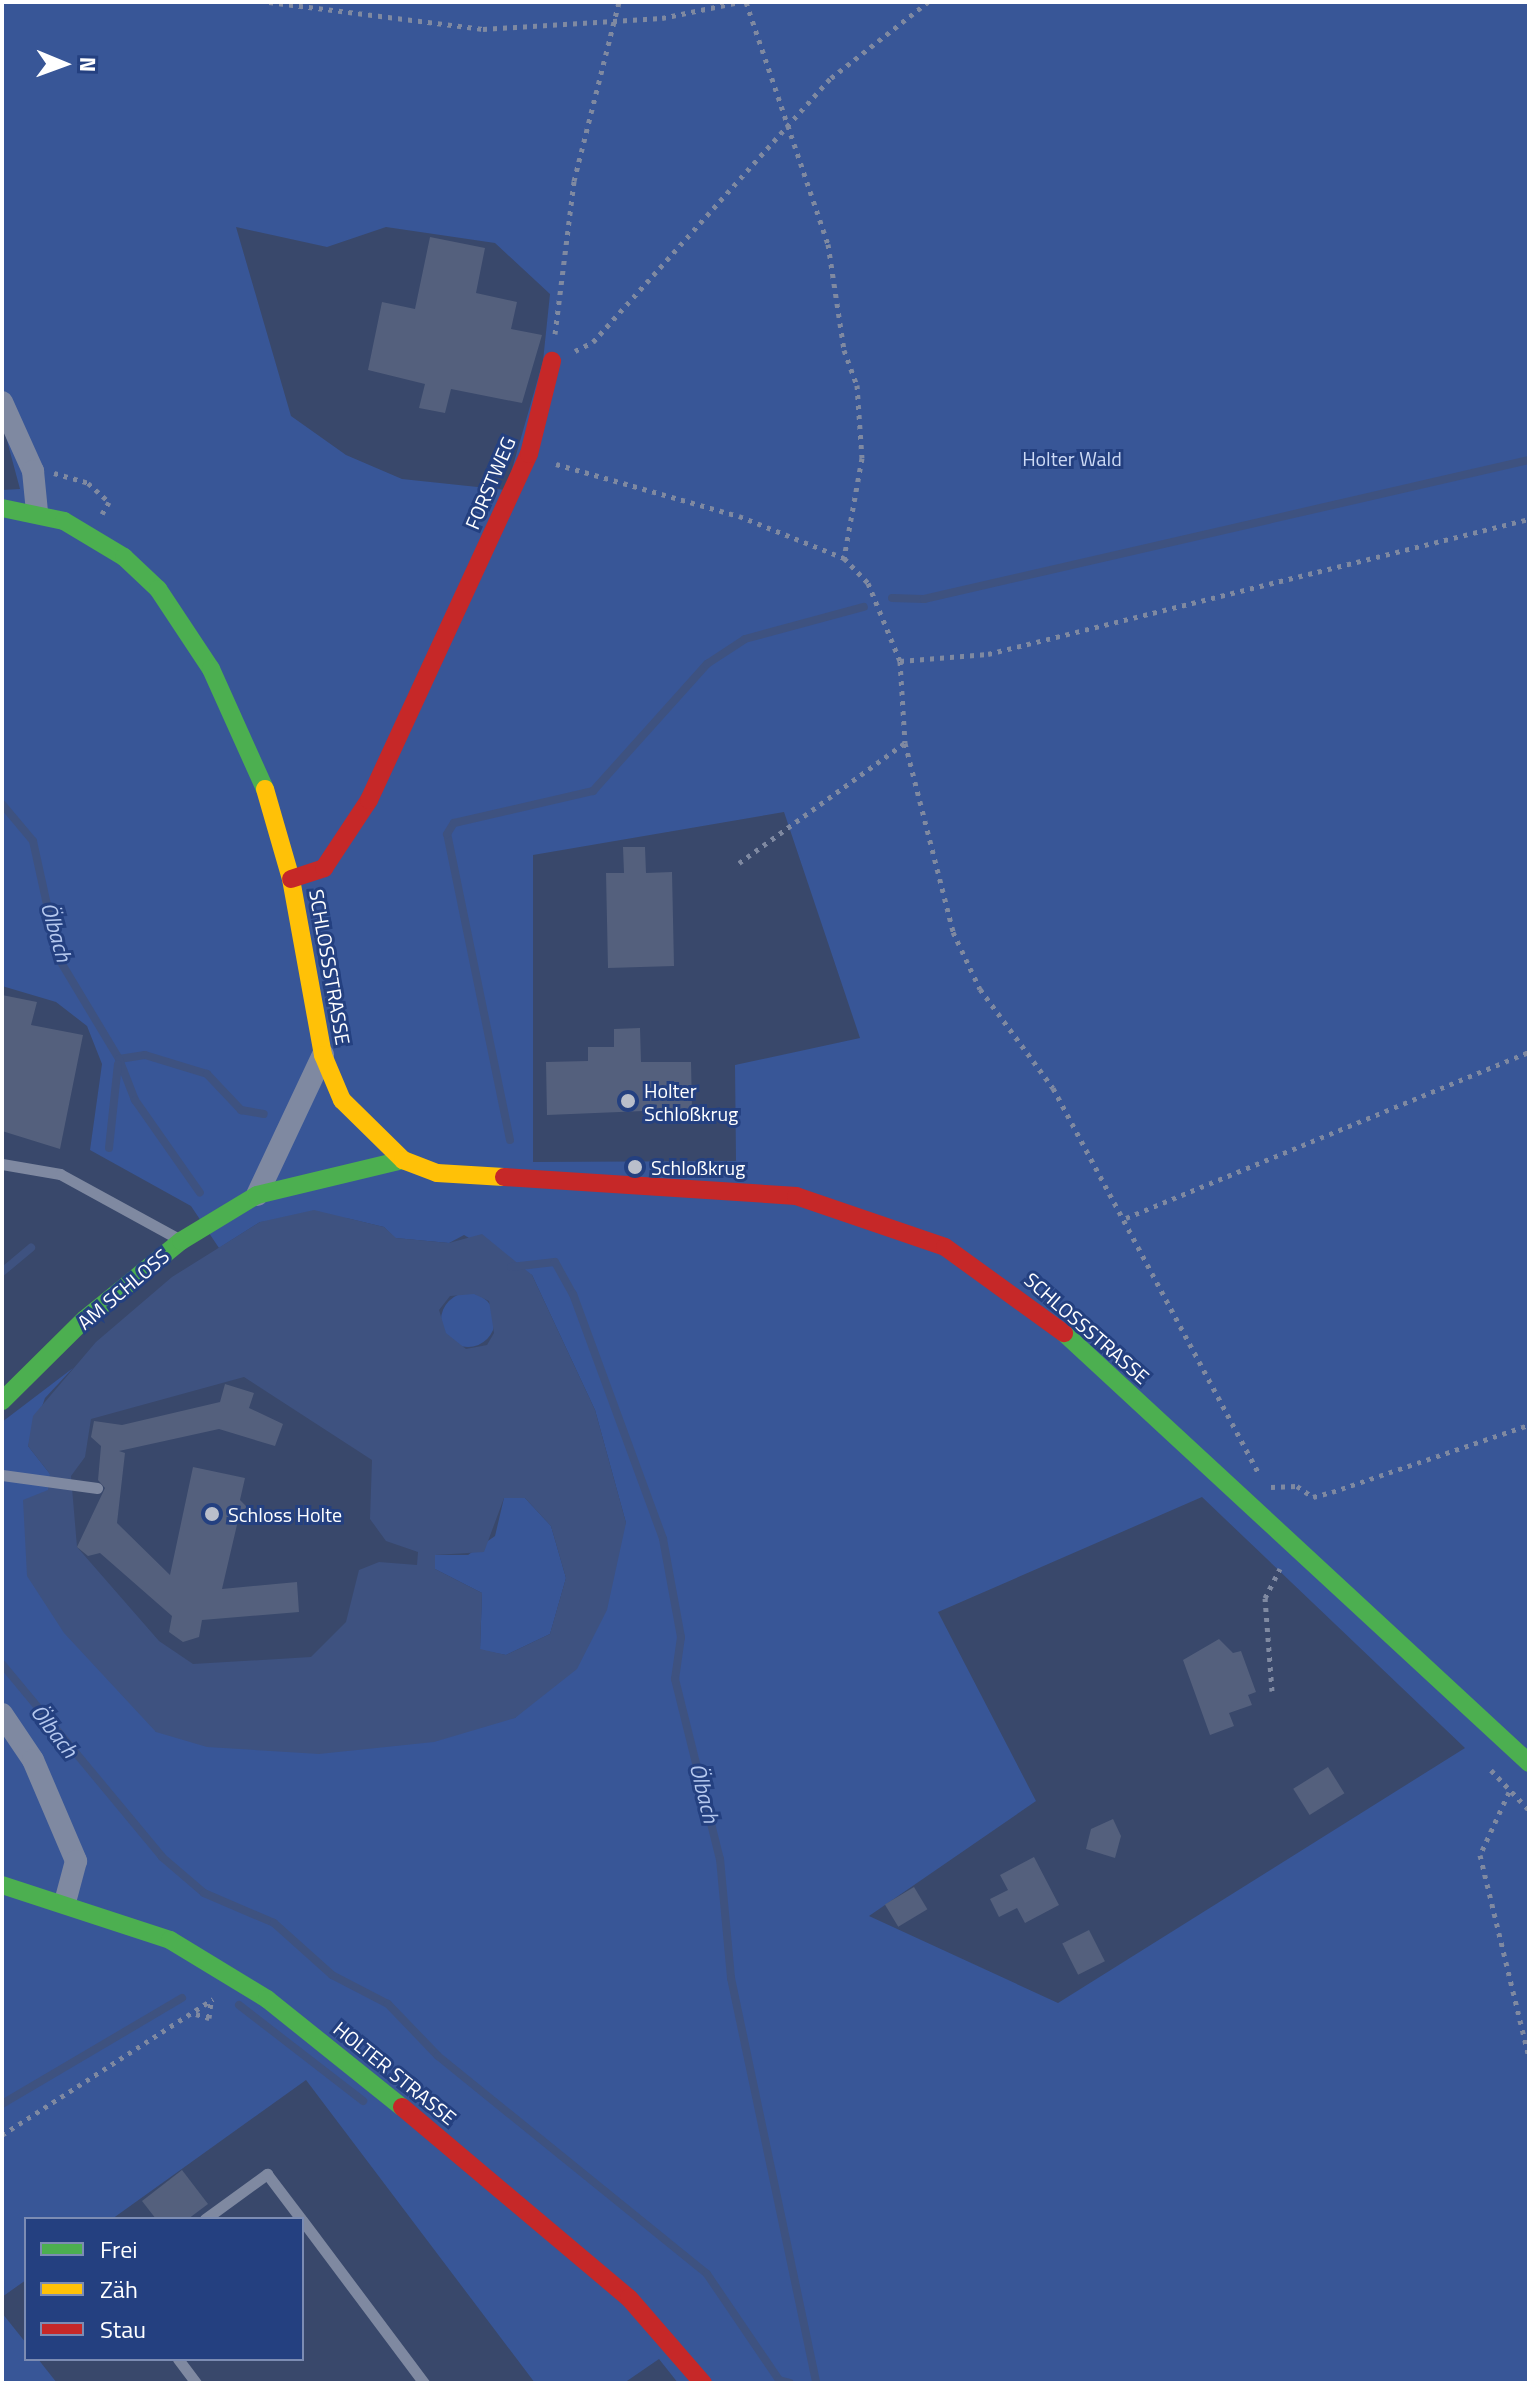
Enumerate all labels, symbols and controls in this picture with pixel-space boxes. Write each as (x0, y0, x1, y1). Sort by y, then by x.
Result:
north arrow (24, 24, 104, 104)
text: N (71, 56, 105, 72)
street label: FORSTWEG (460, 433, 520, 533)
park label: Holter Wald (1022, 446, 1122, 470)
street label: SCHLOSSSTRASSE (305, 887, 355, 1047)
water label: Ölbach (35, 899, 77, 965)
place label: Holter Schloßkrug (644, 1078, 738, 1125)
marker: Holter Schloßkrug (619, 1092, 637, 1110)
place label: Schloßkrug (651, 1155, 745, 1179)
marker: Schloßkrug (626, 1158, 644, 1176)
street label: AM SCHLOSS (72, 1244, 174, 1334)
street label: SCHLOSSSTRASSE (1020, 1267, 1154, 1389)
place label: Schloss Holte (228, 1502, 342, 1526)
marker: Schloss Holte (203, 1505, 221, 1523)
water label: Ölbach (25, 1699, 83, 1763)
water label: Ölbach (684, 1760, 724, 1826)
street label: HOLTER STRASSE (329, 2016, 461, 2130)
legend (24, 2217, 304, 2361)
text: Frei (100, 2231, 138, 2267)
text: Zäh (100, 2271, 138, 2307)
text: Stau (100, 2311, 146, 2347)

